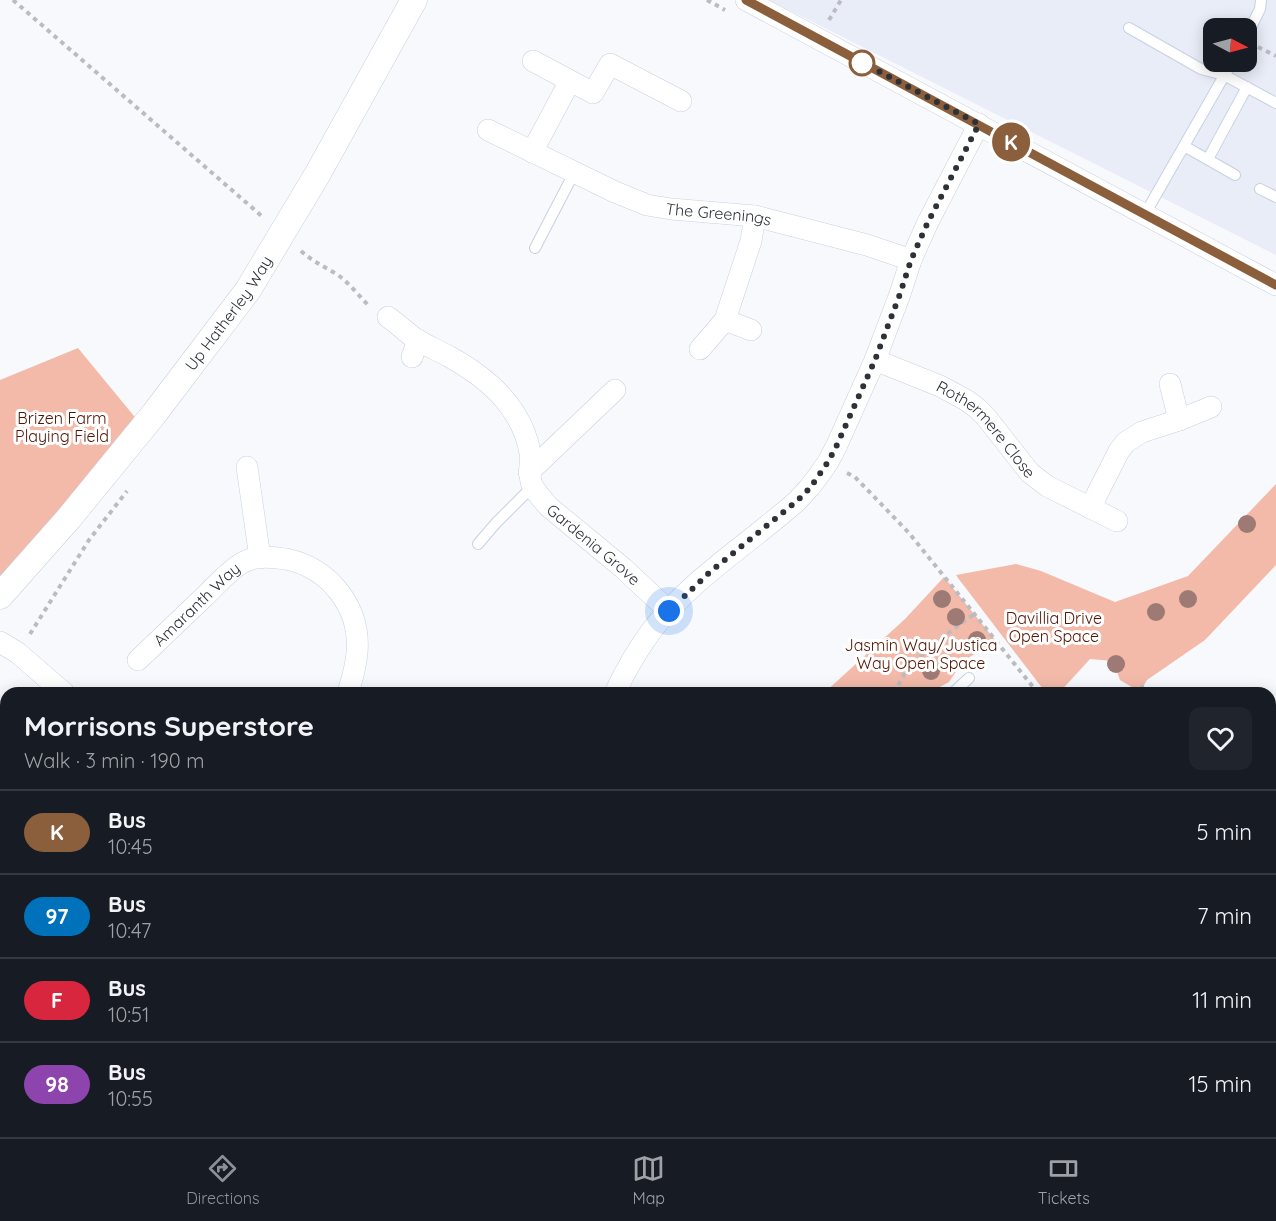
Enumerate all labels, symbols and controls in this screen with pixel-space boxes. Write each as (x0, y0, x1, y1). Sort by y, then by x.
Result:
north arrow (1203, 18, 1257, 72)
map controls (1203, 18, 1257, 72)
unlabelled marker (849, 50, 875, 76)
line badge: K (992, 122, 1030, 162)
text: K (1004, 129, 1018, 155)
street label: The Greenings (664, 198, 774, 230)
street label: Up Hatherley Way (181, 252, 276, 374)
street label: Rothermere Close (933, 376, 1040, 482)
park label: Brizen Farm Playing Field (15, 408, 109, 446)
street label: Gardenia Grove (543, 499, 645, 589)
street label: Amaranth Way (149, 558, 244, 650)
your location (654, 596, 684, 626)
park label: Davillia Drive Open Space (1006, 608, 1102, 646)
park label: Jasmin Way/Justica Way Open Space (844, 635, 998, 673)
button: heart (1189, 707, 1252, 770)
text: Morrisons Superstore (24, 708, 314, 743)
text: Walk · 3 min · 190 m (24, 748, 204, 773)
text: Bus (108, 806, 146, 834)
text: 5 min (1197, 818, 1252, 846)
text: K (50, 819, 64, 845)
text: 10:45 (108, 834, 153, 859)
text: Bus (108, 890, 146, 918)
text: 7 min (1197, 902, 1252, 930)
text: 97 (46, 903, 68, 929)
text: 10:47 (108, 918, 151, 943)
text: Bus (108, 974, 146, 1002)
text: 11 min (1192, 986, 1252, 1014)
text: F (51, 987, 63, 1013)
text: 10:51 (108, 1002, 149, 1027)
text: Bus (108, 1058, 146, 1086)
text: 15 min (1188, 1070, 1252, 1098)
text: 98 (45, 1071, 69, 1097)
text: 10:55 (108, 1086, 153, 1111)
tab: Directions (186, 1152, 260, 1208)
tab: Map (632, 1152, 665, 1208)
tab: Tickets (1038, 1152, 1090, 1208)

